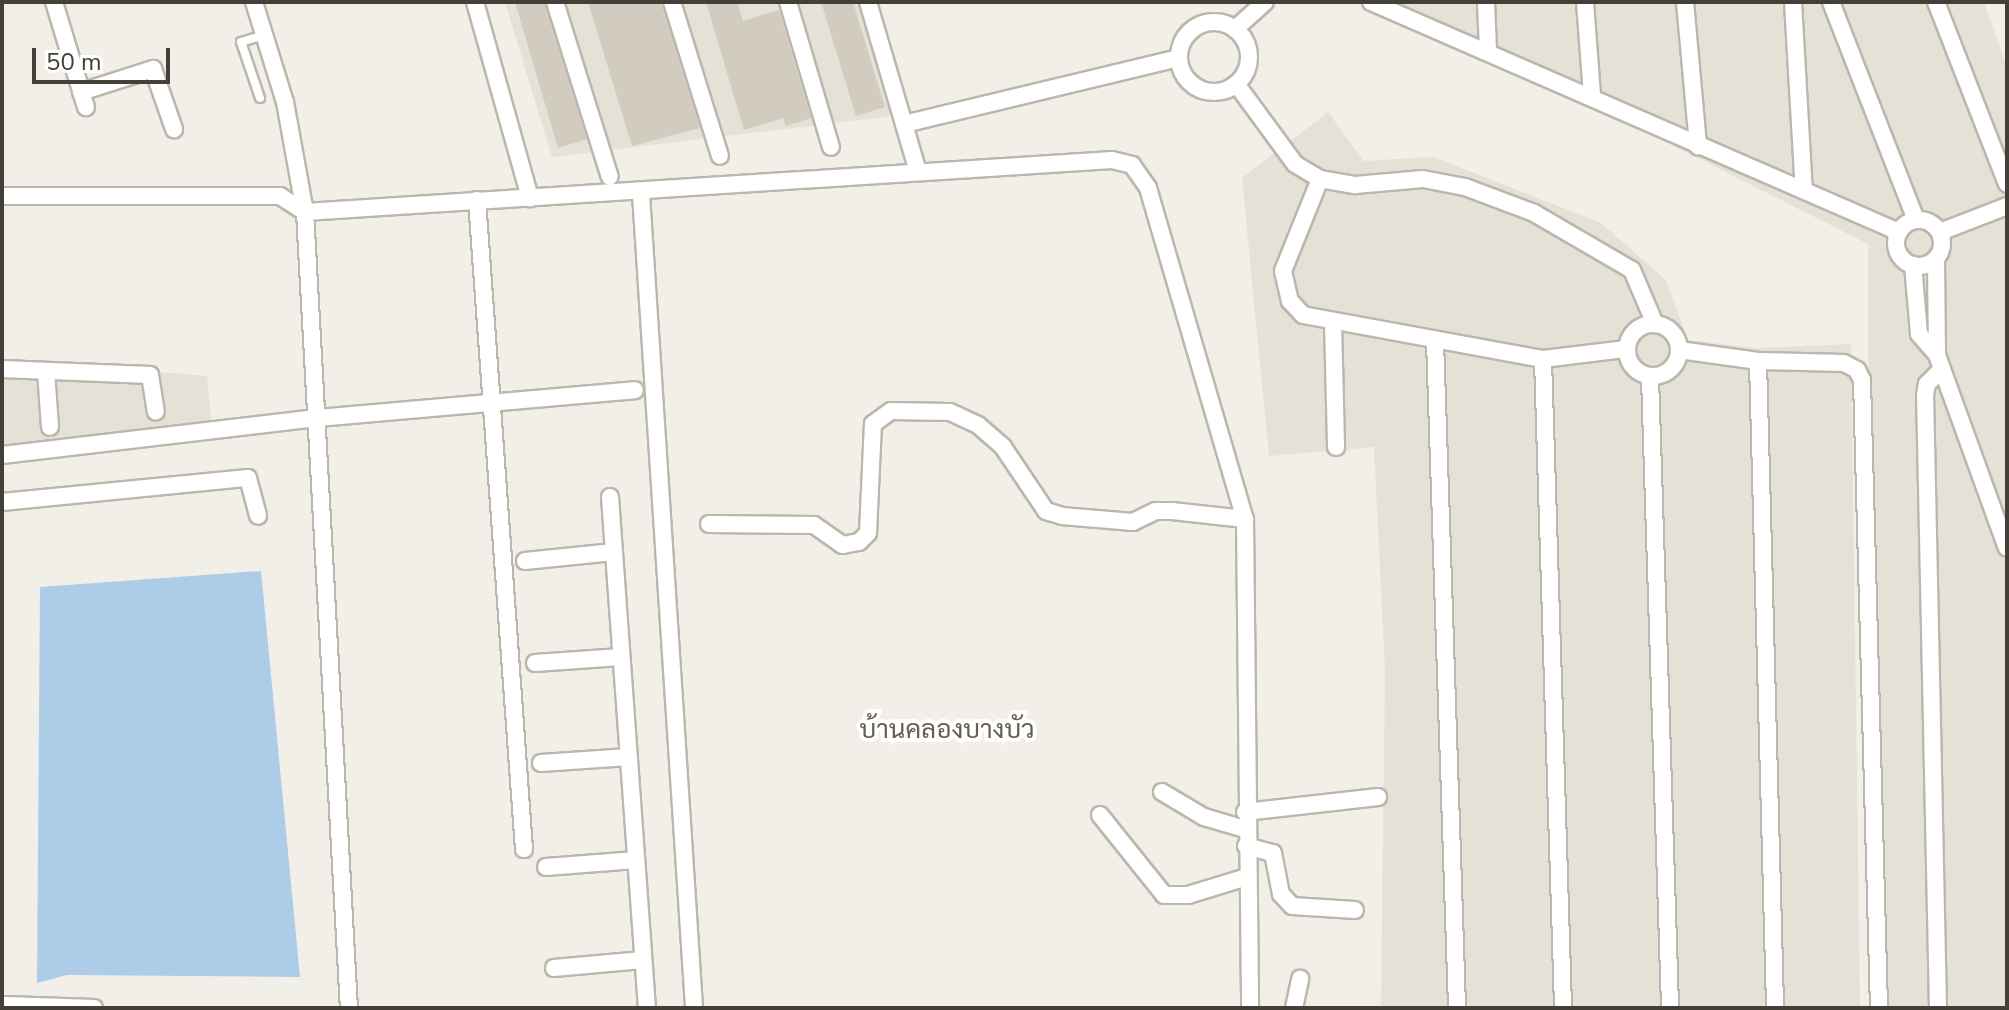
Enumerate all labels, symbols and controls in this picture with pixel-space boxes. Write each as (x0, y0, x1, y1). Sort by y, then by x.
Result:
scale bar (36, 32, 174, 82)
text: 50 m (46, 46, 102, 78)
district label: บ้านคลองบางบัว (859, 714, 1035, 746)

